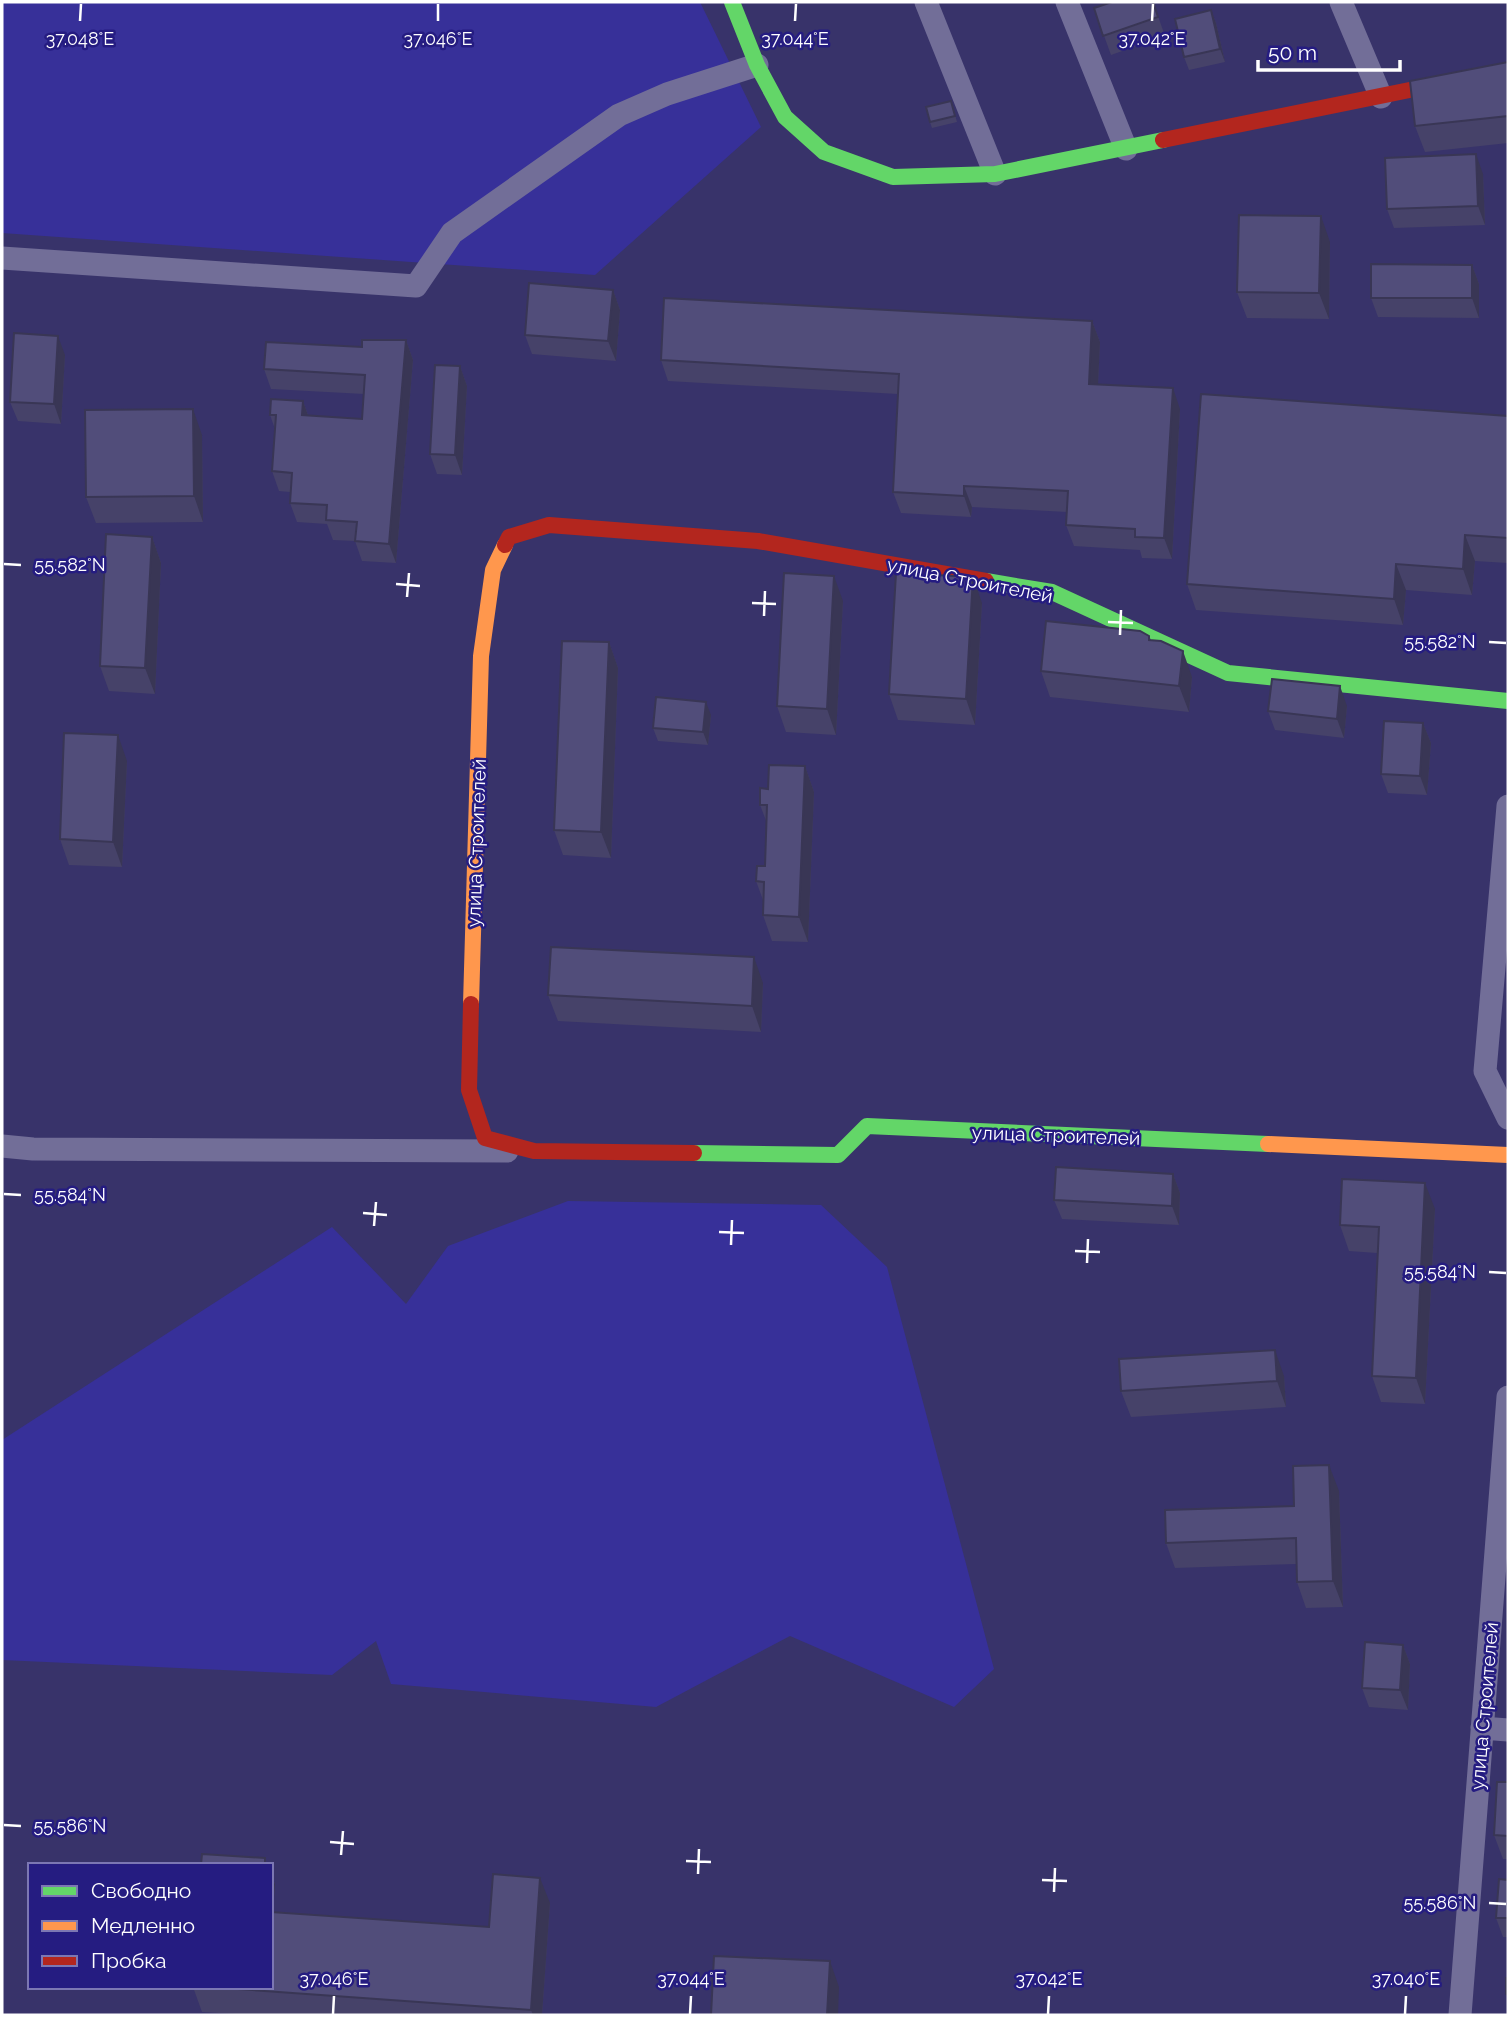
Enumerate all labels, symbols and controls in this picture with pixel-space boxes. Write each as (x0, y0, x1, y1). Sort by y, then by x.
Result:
text: 37.048°E (46, 28, 114, 49)
text: 37.046°E (404, 28, 472, 49)
text: 37.044°E (761, 28, 829, 49)
text: 37.042°E (1118, 28, 1186, 49)
scale bar (1258, 28, 1400, 72)
text: 50 m (1268, 40, 1317, 65)
street label: улица Строителей (885, 553, 1055, 607)
text: 55.582°N (34, 554, 106, 575)
text: 55.582°N (1404, 631, 1476, 652)
street label: улица Строителей (462, 758, 490, 928)
street label: улица Строителей (971, 1121, 1141, 1149)
text: 55.584°N (34, 1184, 106, 1205)
text: 55.584°N (1404, 1261, 1476, 1282)
street label: улица Строителей (1466, 1621, 1502, 1791)
text: 55.586°N (33, 1815, 107, 1836)
legend (28, 1863, 273, 1989)
text: Свободно (91, 1878, 191, 1903)
text: 55.586°N (1403, 1892, 1477, 1913)
text: Медленно (91, 1913, 195, 1938)
text: Пробка (91, 1948, 167, 1973)
text: 37.046°E (300, 1968, 368, 1989)
text: 37.044°E (657, 1968, 725, 1989)
text: 37.042°E (1015, 1968, 1083, 1989)
text: 37.040°E (1372, 1968, 1440, 1989)

